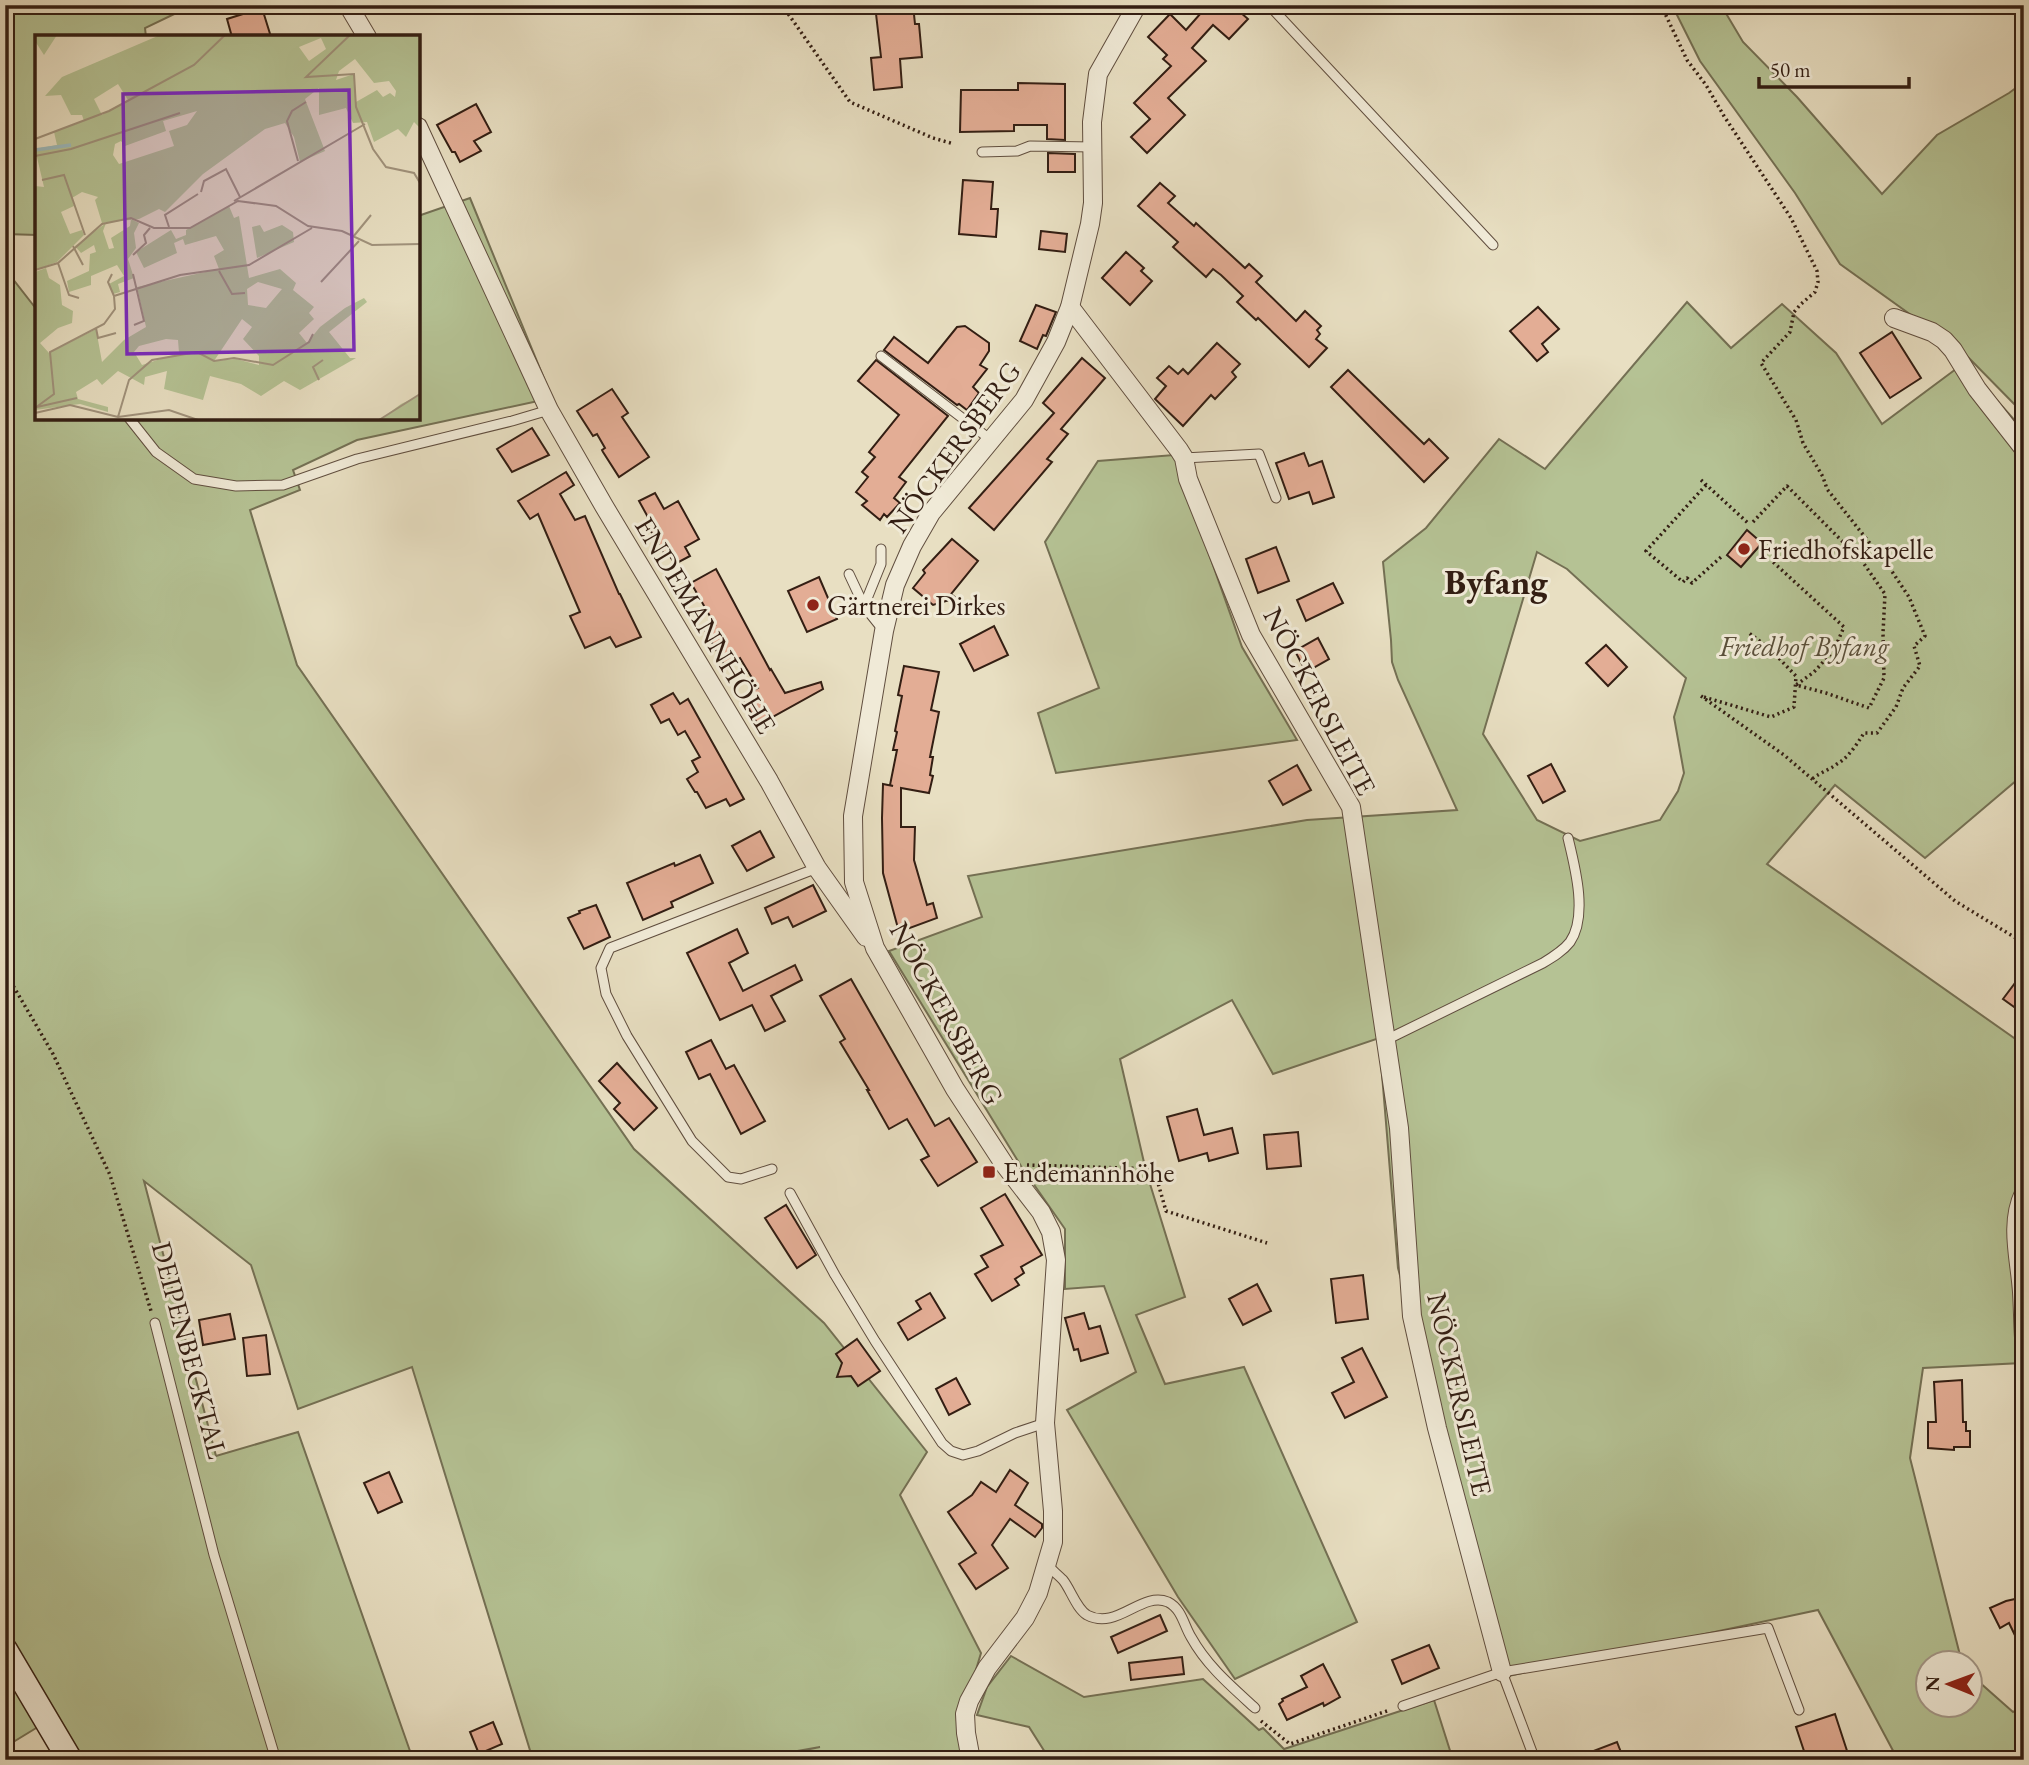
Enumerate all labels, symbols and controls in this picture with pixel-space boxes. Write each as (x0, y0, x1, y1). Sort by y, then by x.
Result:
inset map (35, 35, 420, 420)
scale bar (1759, 46, 1910, 90)
text: 50 m (1770, 56, 1811, 83)
street label: NÖCKERSBERG (880, 354, 1028, 540)
street label: ENDEMANNHÖHE (627, 510, 785, 740)
place label: Friedhofskapelle (1758, 531, 1934, 567)
marker: Friedhofskapelle (1736, 541, 1752, 557)
district label: Byfang (1444, 559, 1548, 604)
place label: Gärtnerei Dirkes (827, 587, 1006, 623)
marker: Gärtnerei Dirkes (805, 597, 821, 613)
street label: NÖCKERSLEITE (1255, 601, 1385, 801)
park label: Friedhof Byfang (1718, 628, 1890, 664)
street label: NÖCKERSBERG (882, 915, 1012, 1111)
place label: Endemannhöhe (1003, 1154, 1174, 1190)
marker: Endemannhöhe (981, 1164, 997, 1180)
street label: DEIPENBECKTAL (144, 1238, 236, 1463)
street label: NÖCKERSLEITE (1419, 1289, 1501, 1499)
north arrow (1913, 1650, 1983, 1720)
text: N (1920, 1675, 1945, 1692)

